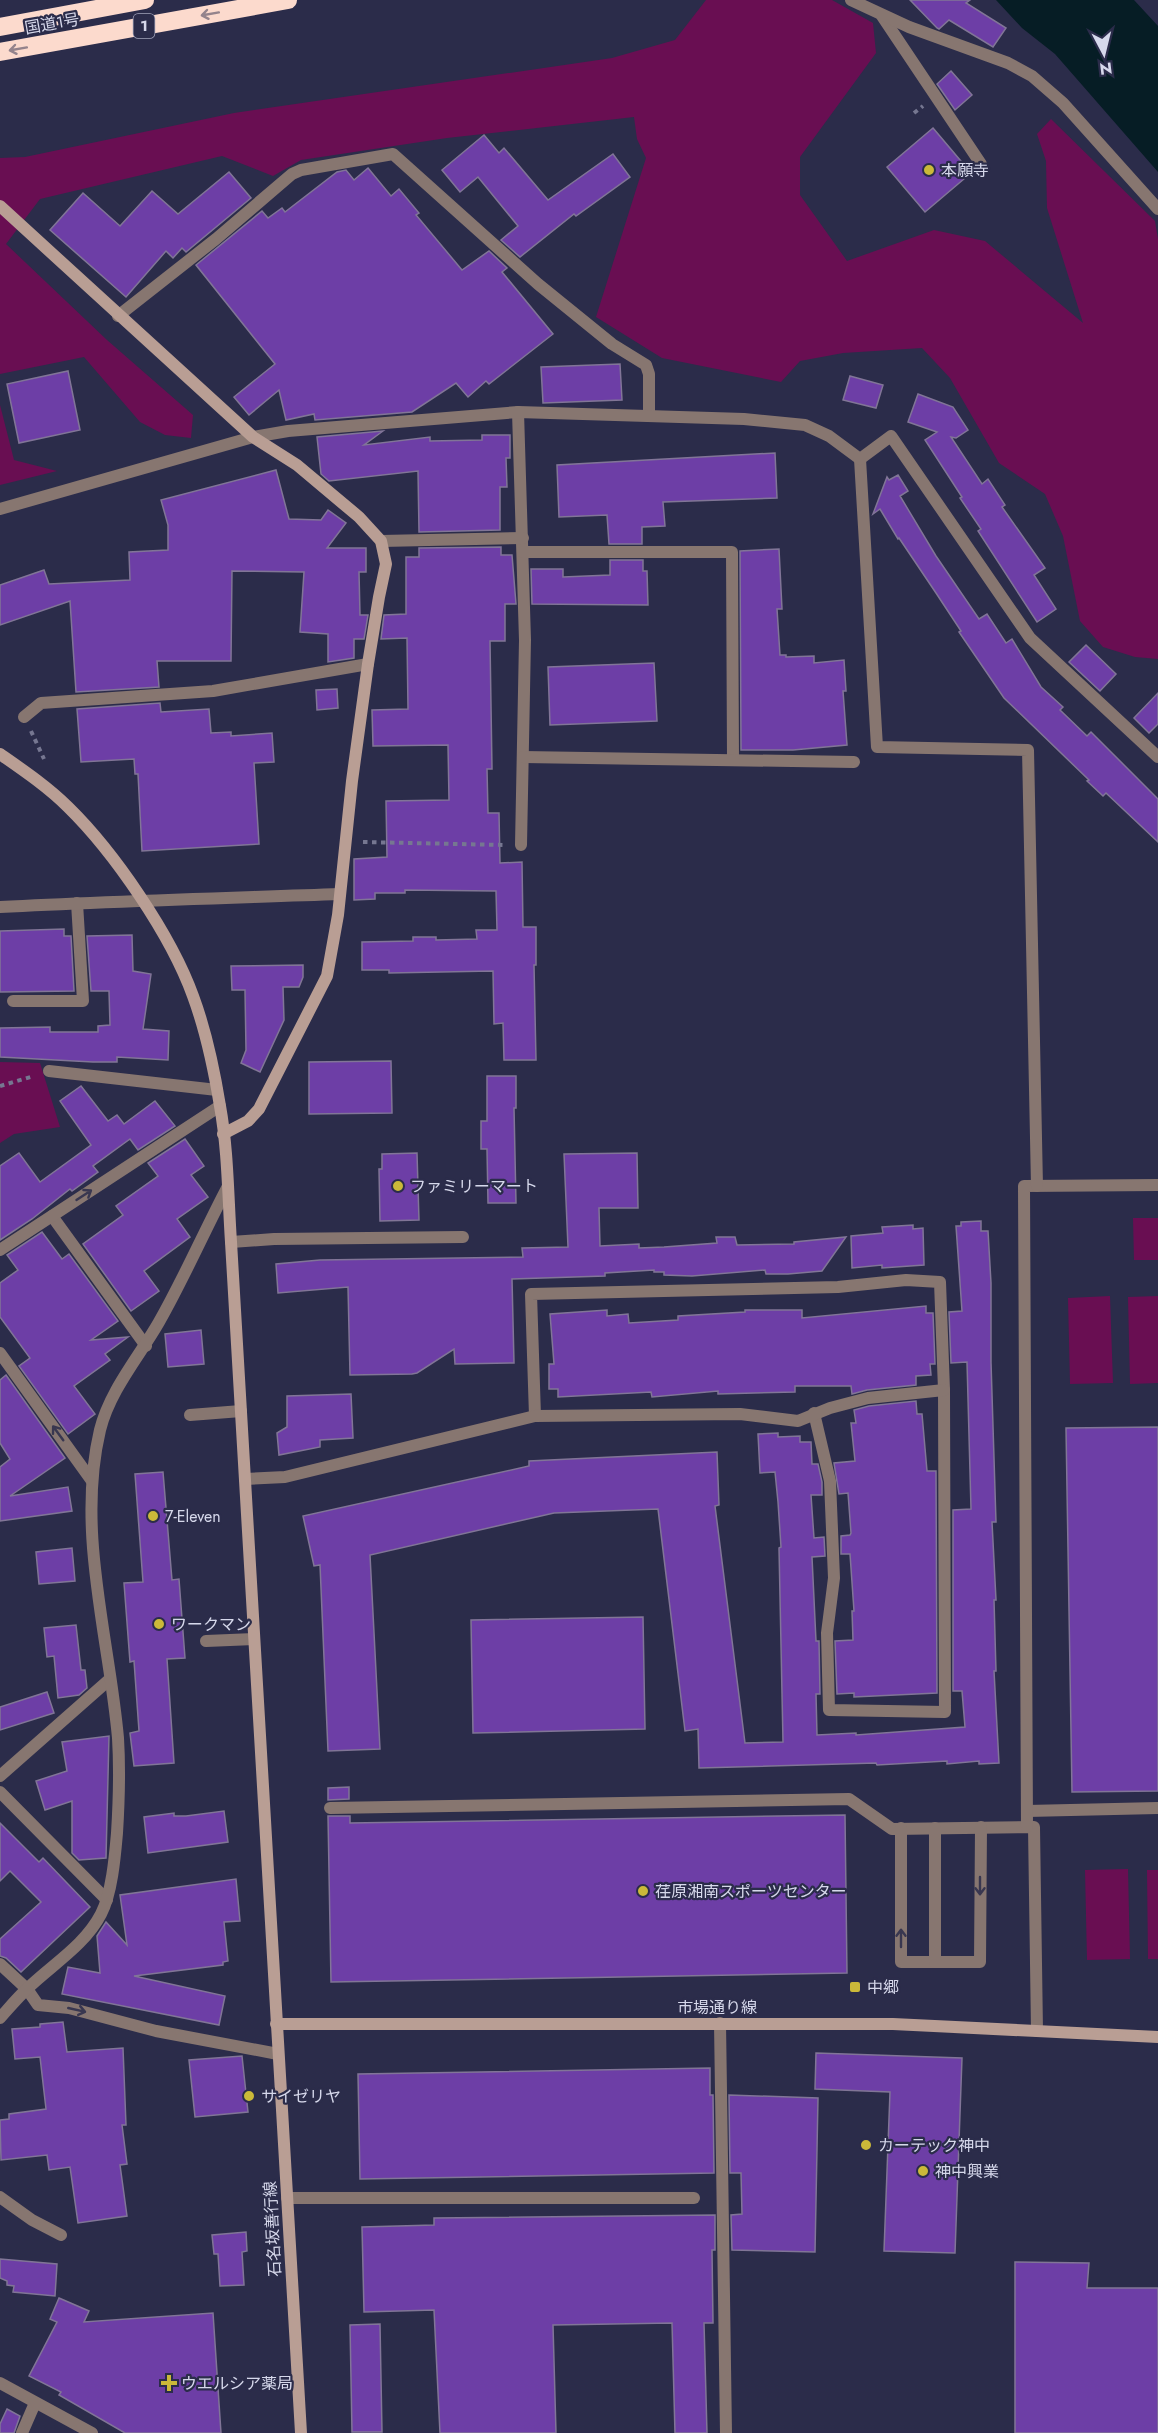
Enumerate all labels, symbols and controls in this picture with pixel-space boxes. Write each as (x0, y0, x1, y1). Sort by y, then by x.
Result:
street label: 国道1号 (23, 7, 81, 40)
one-way arrow (201, 9, 220, 20)
road number: 1 (134, 14, 154, 38)
north arrow (1074, 24, 1134, 84)
one-way arrow (9, 44, 28, 55)
text: N (1098, 56, 1113, 81)
place label: 本願寺 (941, 159, 989, 182)
marker: 本願寺 (922, 163, 936, 177)
place label: ファミリーマート (410, 1175, 538, 1198)
marker: ファミリーマート (391, 1179, 405, 1193)
one-way arrow (75, 1189, 92, 1201)
one-way arrow (52, 1426, 64, 1442)
place label: 7-Eleven (165, 1505, 221, 1528)
marker: 7-Eleven (146, 1509, 160, 1523)
place label: ワークマン (171, 1613, 251, 1636)
marker: ワークマン (152, 1617, 166, 1631)
one-way arrow (974, 1875, 986, 1895)
place label: 荏原湘南スポーツセンター (655, 1880, 847, 1903)
marker: 荏原湘南スポーツセンター (636, 1884, 650, 1898)
one-way arrow (895, 1929, 907, 1949)
place label: 中郷 (867, 1976, 899, 1999)
marker: 中郷 (848, 1980, 862, 1994)
street label: 市場通り線 (677, 1996, 757, 2019)
one-way arrow (67, 2005, 86, 2017)
place label: サイゼリヤ (261, 2085, 341, 2108)
marker: サイゼリヤ (242, 2089, 256, 2103)
place label: カーテック神中 (878, 2134, 990, 2157)
marker: カーテック神中 (859, 2138, 873, 2152)
place label: 神中興業 (935, 2160, 999, 2183)
marker: 神中興業 (916, 2164, 930, 2178)
street label: 石名坂善行線 (259, 2180, 286, 2278)
place label: ウエルシア薬局 (181, 2372, 293, 2395)
marker: ウエルシア薬局 (162, 2376, 176, 2390)

